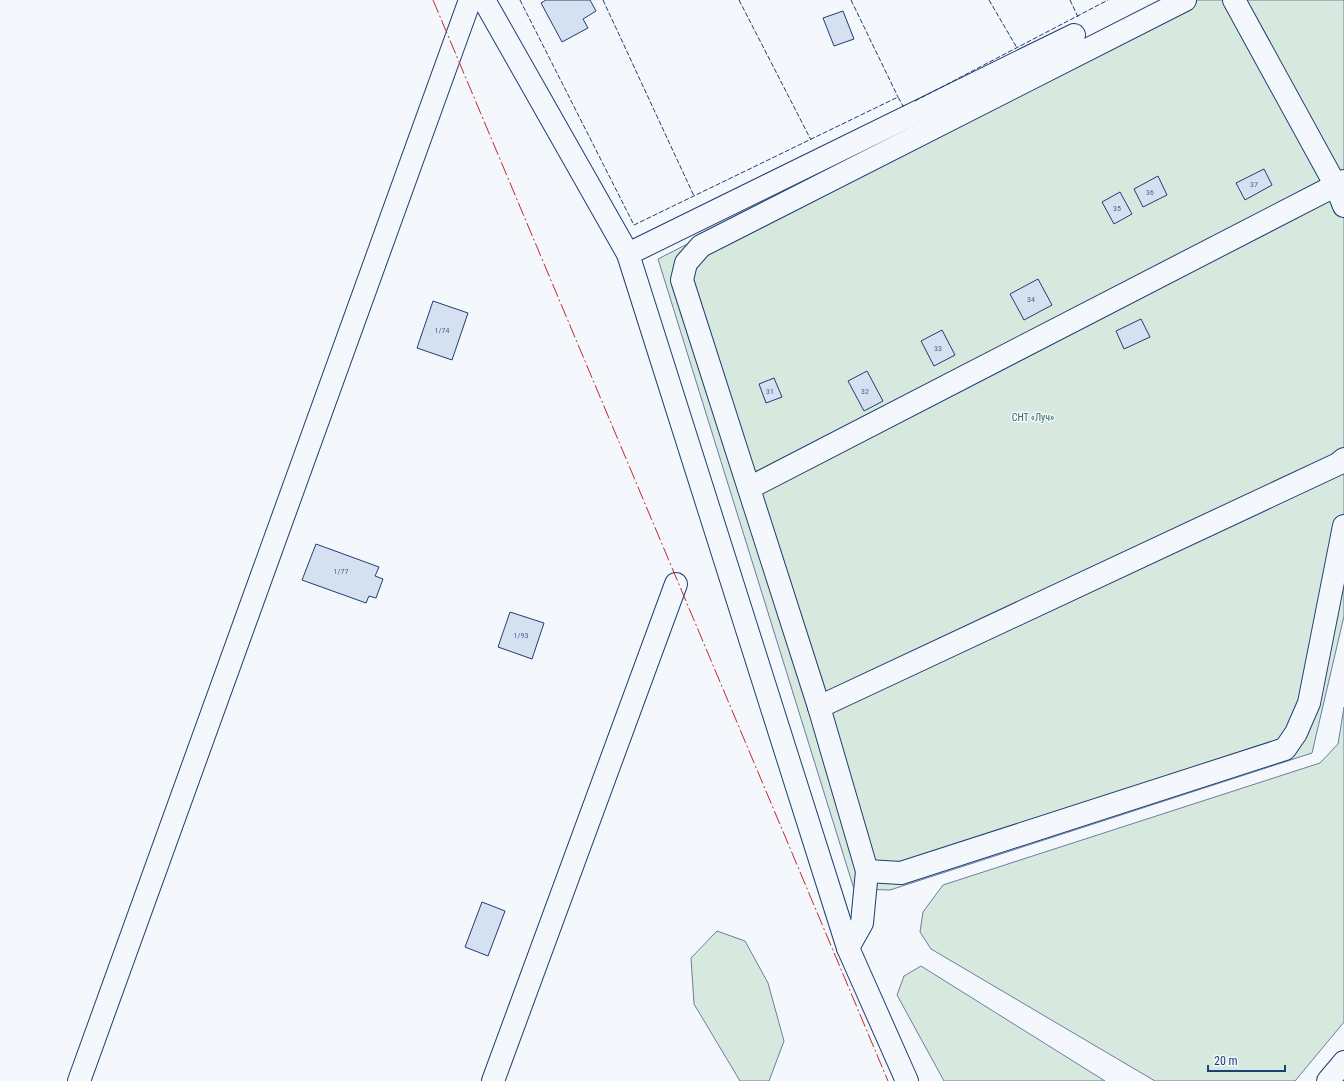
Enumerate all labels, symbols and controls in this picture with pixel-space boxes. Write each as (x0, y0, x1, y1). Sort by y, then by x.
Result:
house number: 37 (1250, 180, 1258, 189)
house number: 36 (1146, 188, 1154, 197)
house number: 35 (1113, 204, 1121, 213)
house number: 34 (1027, 295, 1035, 304)
house number: 1/74 (435, 326, 449, 335)
house number: 33 (934, 344, 942, 353)
house number: 31 (766, 387, 774, 396)
house number: 32 (861, 387, 869, 396)
park label: СНТ «Луч» (1012, 412, 1054, 423)
house number: 1/77 (334, 567, 348, 576)
house number: 1/93 (514, 631, 528, 640)
scale bar (1208, 1047, 1285, 1073)
text: 20 m (1214, 1054, 1238, 1068)

